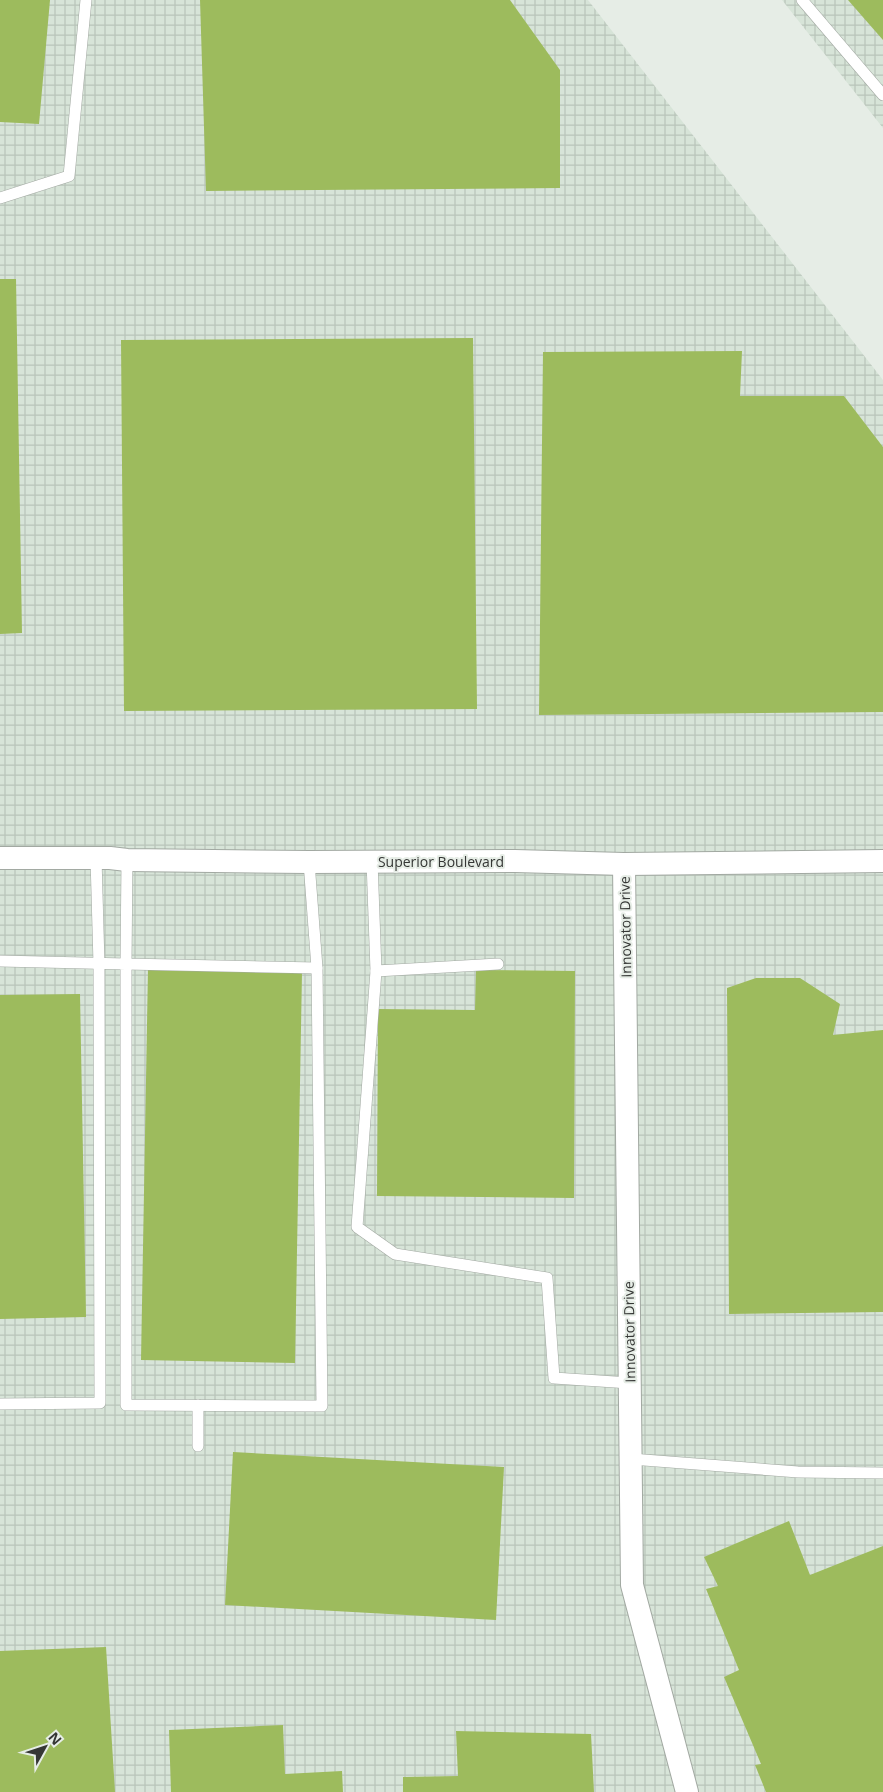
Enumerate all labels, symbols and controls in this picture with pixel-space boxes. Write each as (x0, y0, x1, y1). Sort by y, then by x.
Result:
street label: Superior Boulevard (378, 852, 504, 871)
street label: Innovator Drive (615, 876, 635, 978)
street label: Innovator Drive (619, 1281, 639, 1383)
north arrow (20, 1722, 70, 1772)
text: N (44, 1728, 66, 1749)

